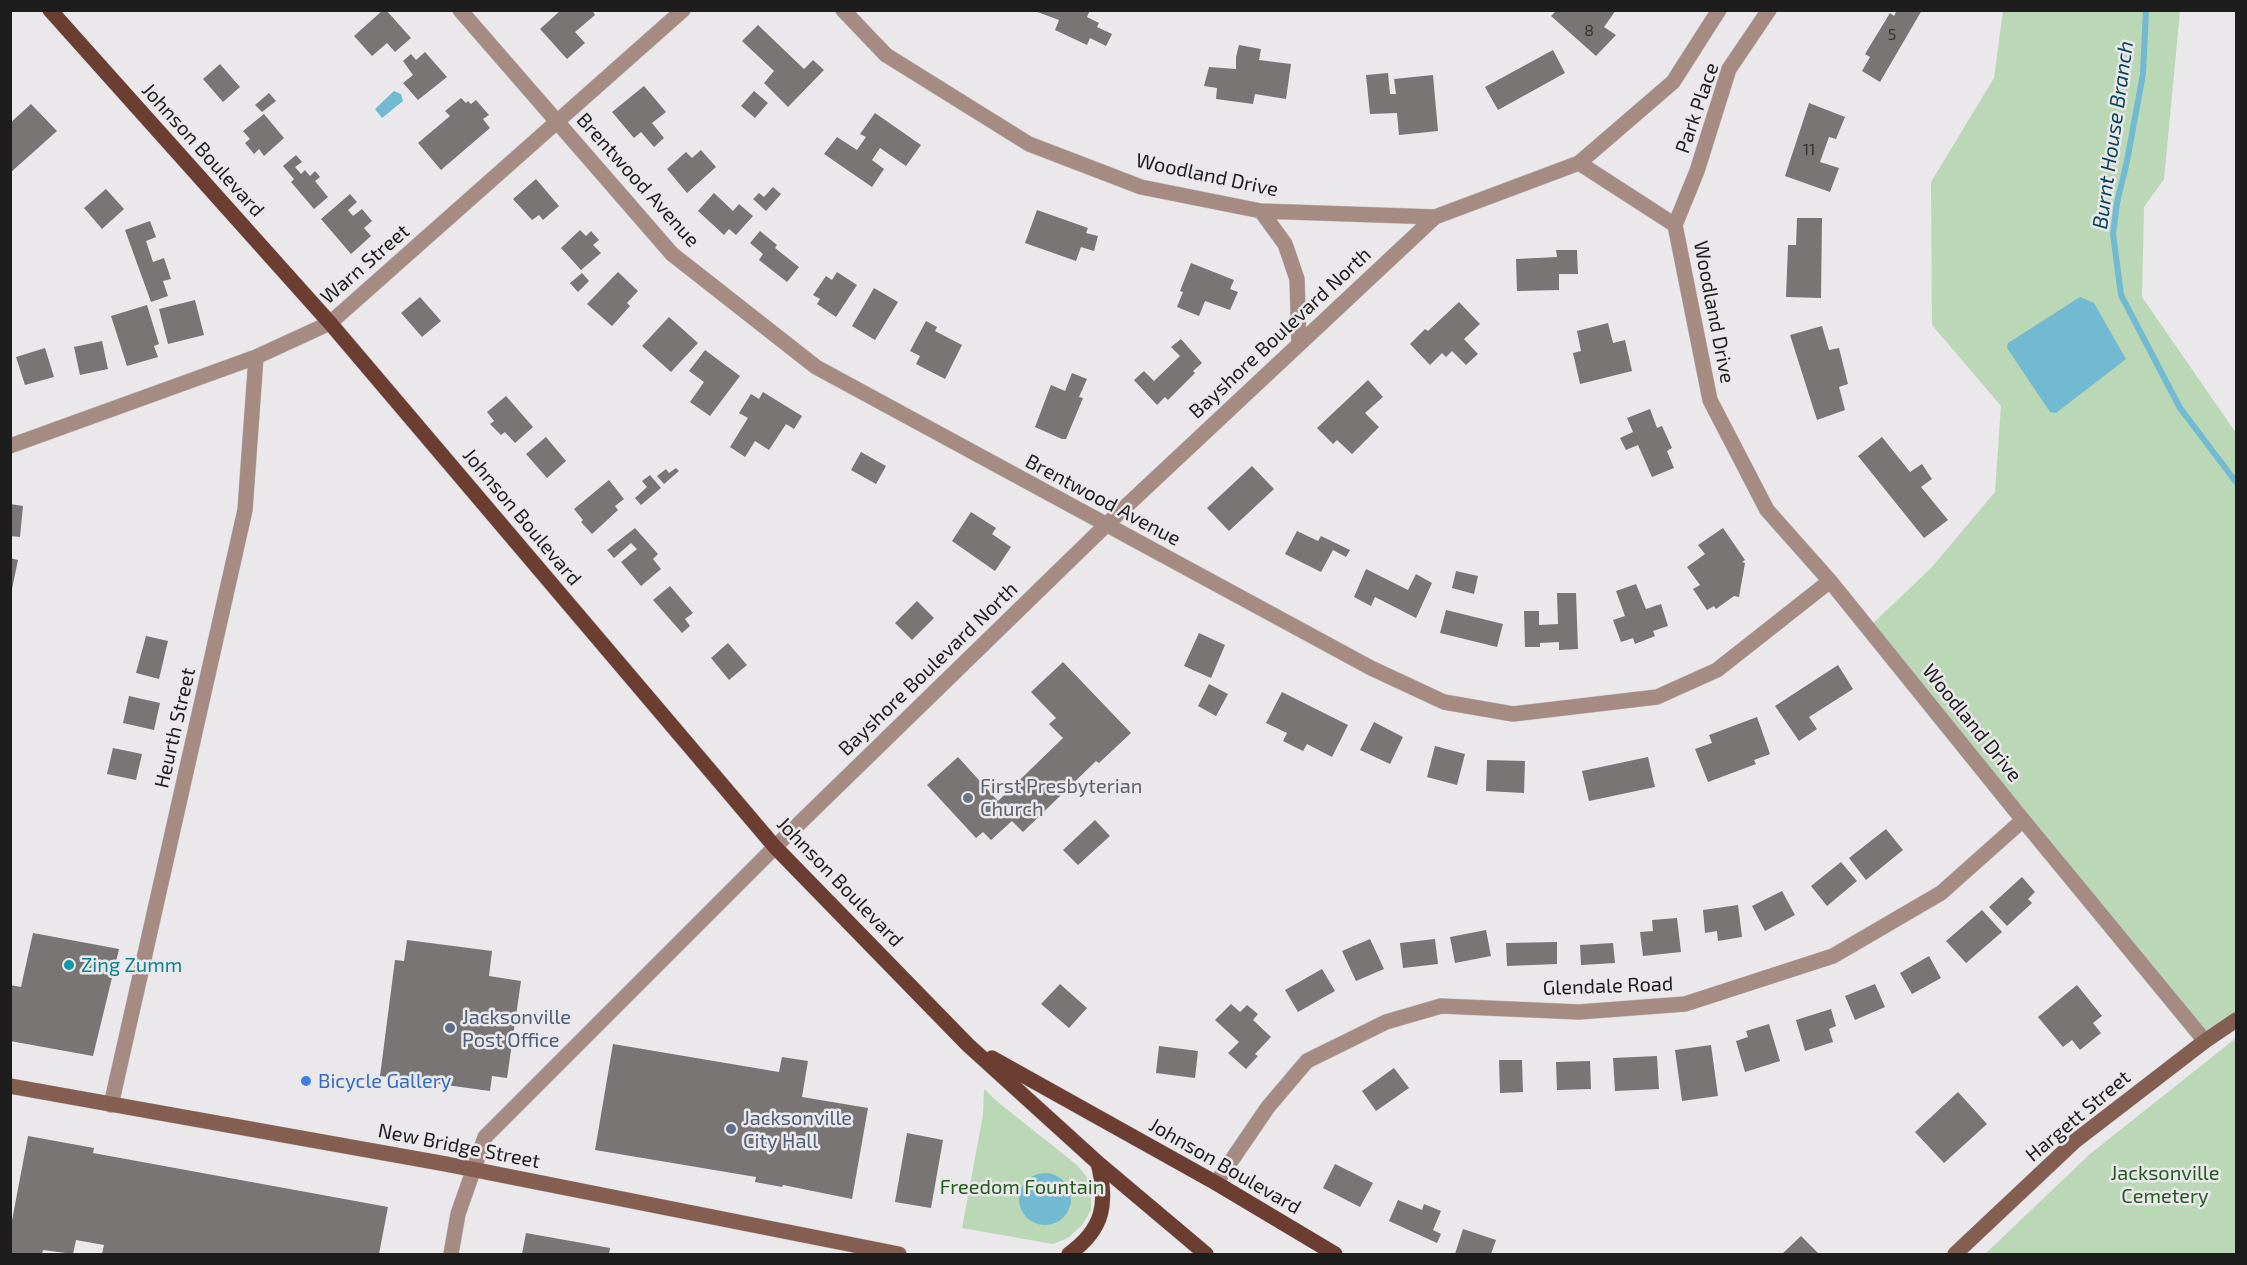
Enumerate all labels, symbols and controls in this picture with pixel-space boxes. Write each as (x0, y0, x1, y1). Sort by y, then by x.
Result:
house number: 8 (1584, 21, 1594, 41)
house number: 5 (1888, 25, 1896, 45)
water label: Burnt House Branch (2087, 39, 2139, 231)
street label: Park Place (1670, 59, 1724, 157)
street label: Johnson Boulevard (137, 78, 269, 222)
street label: Brentwood Avenue (571, 108, 705, 252)
house number: 11 (1803, 140, 1815, 160)
street label: Woodland Drive (1134, 148, 1280, 202)
street label: Warn Street (316, 219, 414, 309)
street label: Woodland Drive (1688, 239, 1740, 385)
street label: Bayshore Boulevard North (1184, 242, 1376, 424)
street label: Johnson Boulevard (458, 444, 586, 590)
street label: Brentwood Avenue (1021, 449, 1185, 551)
street label: Bayshore Boulevard North (833, 577, 1023, 761)
street label: Woodland Drive (1917, 659, 2027, 787)
street label: Heurth Street (149, 665, 201, 791)
place label: First Presbyterian Church (980, 774, 1142, 821)
marker: First Presbyterian Church (961, 791, 975, 805)
street label: Johnson Boulevard (772, 812, 908, 952)
place label: Zing Zumm (81, 953, 182, 977)
marker: Zing Zumm (62, 958, 76, 972)
street label: Glendale Road (1542, 972, 1674, 1000)
place label: Jacksonville Post Office (462, 1005, 571, 1052)
marker: Jacksonville Post Office (443, 1021, 457, 1035)
street label: Hargett Street (2021, 1065, 2135, 1167)
place label: Bicycle Gallery (318, 1069, 451, 1093)
marker: Bicycle Gallery (299, 1074, 313, 1088)
place label: Jacksonville City Hall (743, 1106, 852, 1153)
street label: Johnson Boulevard (1145, 1113, 1305, 1219)
street label: New Bridge Street (376, 1119, 542, 1173)
marker: Jacksonville City Hall (724, 1122, 738, 1136)
park label: Jacksonville Cemetery (2110, 1161, 2220, 1208)
park label: Freedom Fountain (940, 1175, 1104, 1199)

